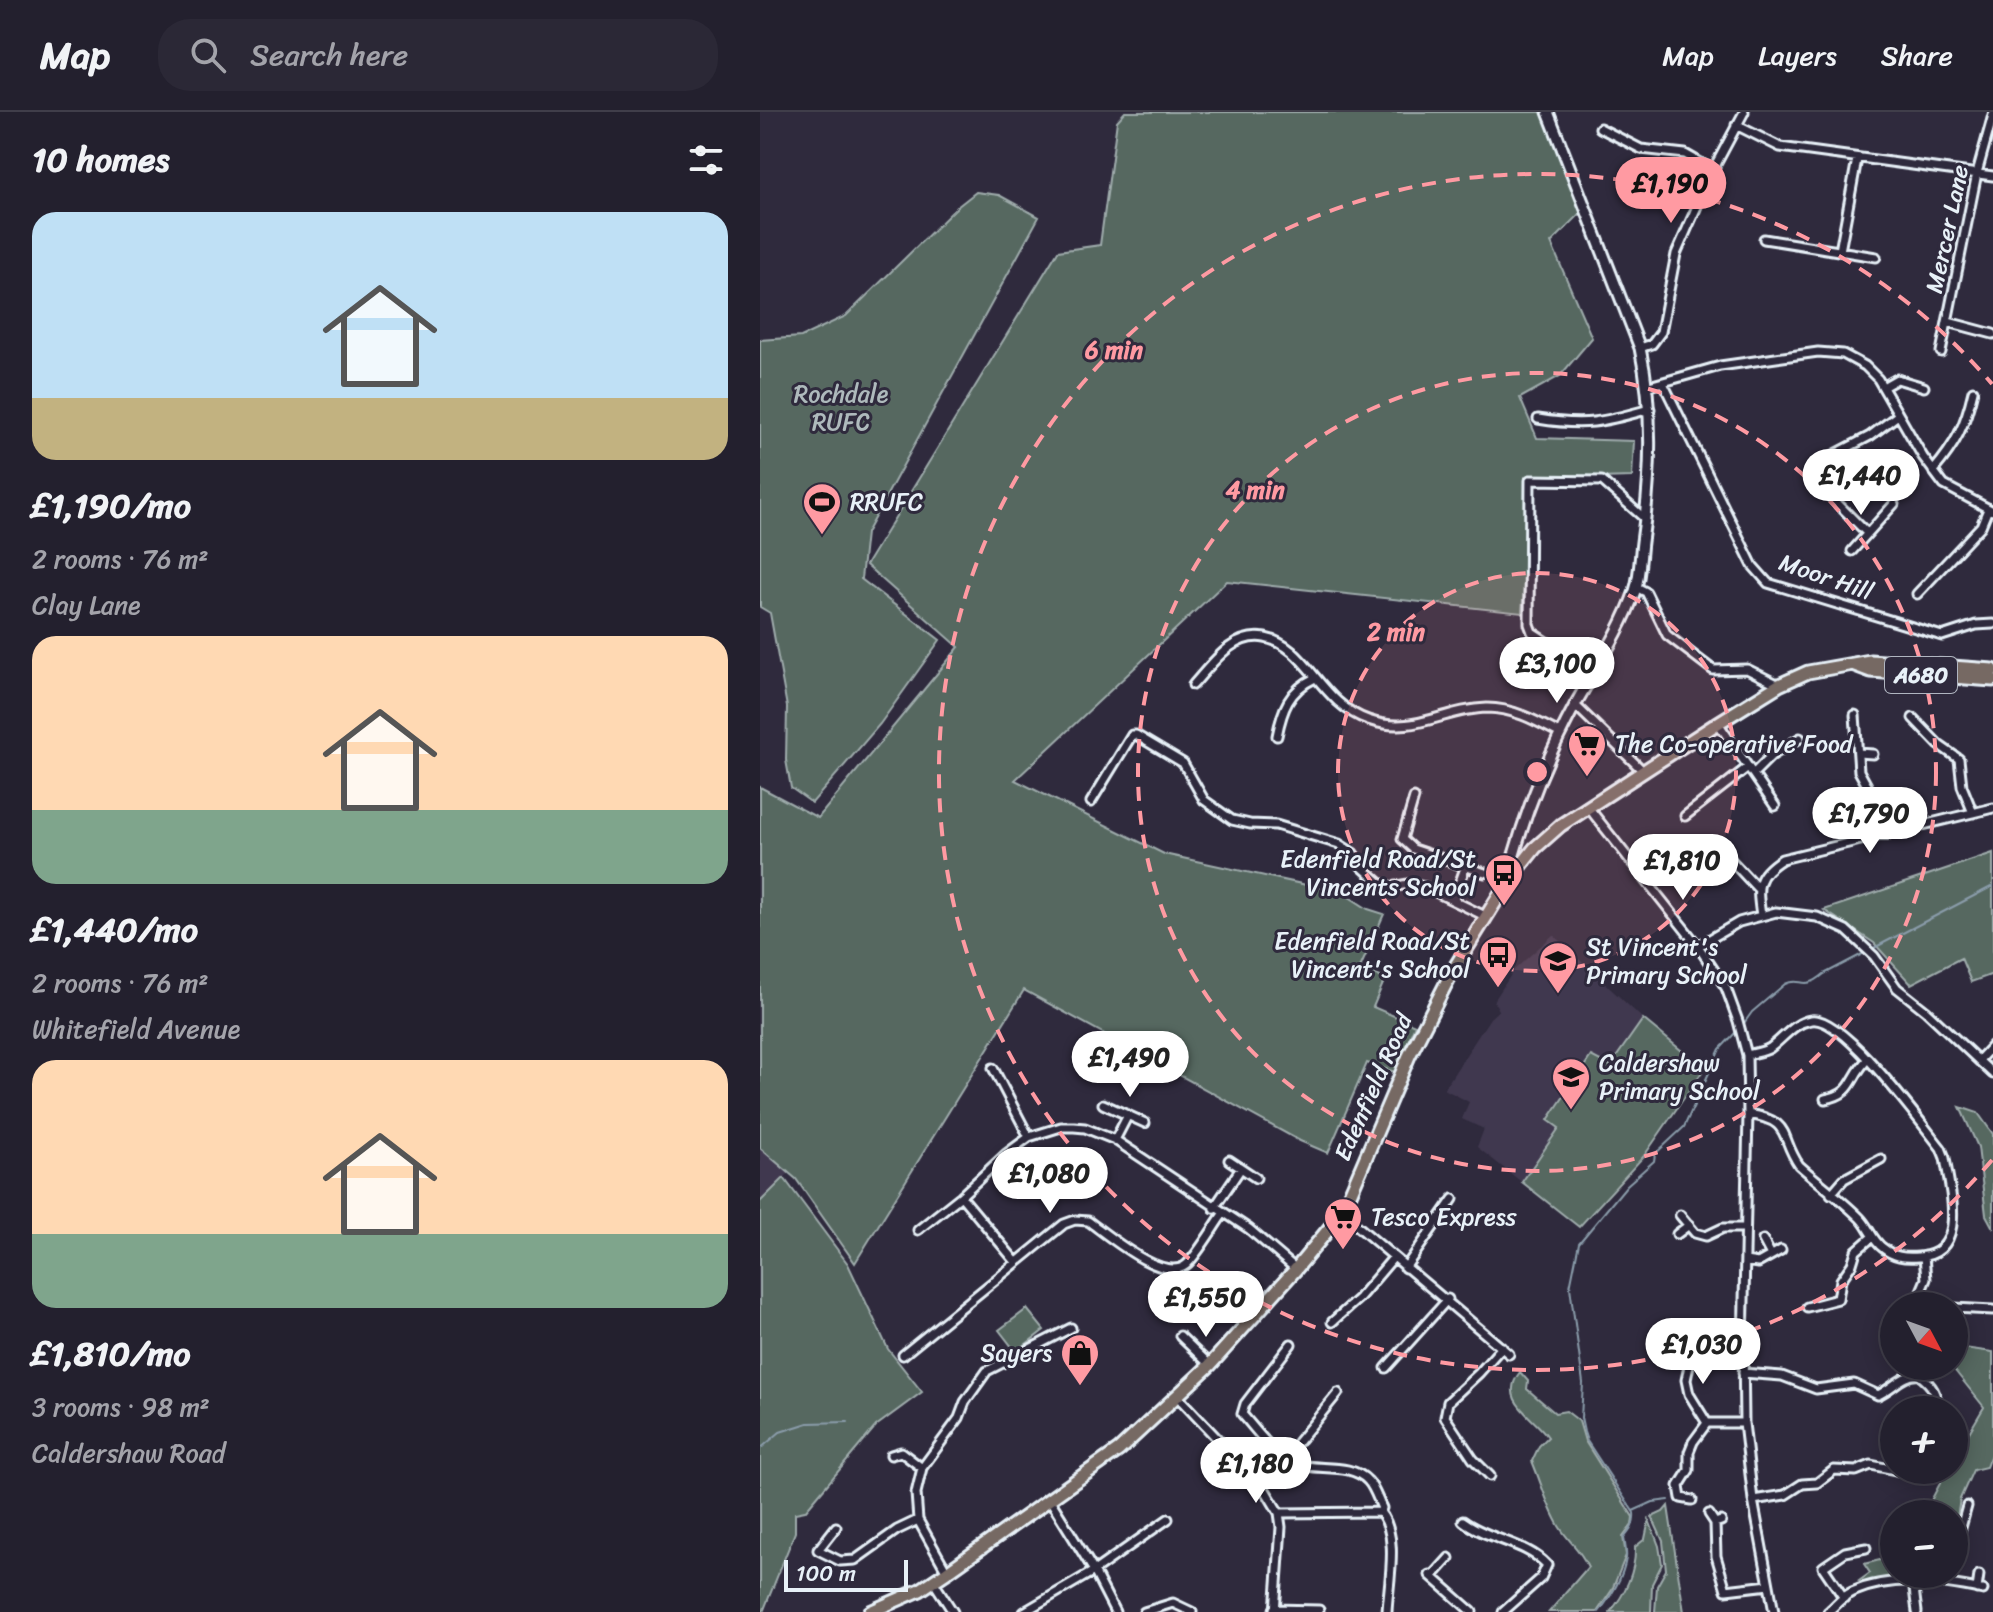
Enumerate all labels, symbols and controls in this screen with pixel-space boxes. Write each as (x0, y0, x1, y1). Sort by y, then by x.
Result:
search box (158, 19, 718, 91)
text: Map (40, 22, 110, 89)
text: Search here (250, 28, 408, 82)
text: Map (1662, 31, 1714, 80)
text: Layers (1758, 31, 1837, 80)
text: Share (1881, 31, 1953, 80)
icon: search (186, 33, 230, 77)
text: 10 homes (32, 130, 170, 190)
icon: filters (684, 138, 728, 182)
pin: £1,190 (1606, 157, 1736, 225)
text: £1,190 (1633, 160, 1709, 206)
street label: Mercer Lane (1913, 161, 1981, 297)
icon: home (308, 264, 452, 408)
text: 6 min (1084, 329, 1143, 371)
park label: Rochdale RUFC (794, 373, 889, 443)
pin: £1,440 (1796, 449, 1926, 517)
text: £1,440 (1821, 452, 1901, 498)
text: 4 min (1225, 469, 1285, 511)
text: £1,190/mo (32, 476, 191, 536)
sports icon: RRUFC (801, 481, 843, 536)
place label: RRUFC (850, 481, 923, 523)
text: 2 rooms · 76 m² (32, 536, 209, 582)
street label: Moor Hill (1773, 541, 1880, 613)
text: Clay Lane (32, 582, 141, 628)
text: 2 min (1366, 611, 1425, 653)
pin: £3,100 (1492, 637, 1622, 705)
text: £3,100 (1517, 640, 1597, 686)
road number: A680 (1885, 657, 1957, 693)
icon: home (308, 688, 452, 832)
supermarket icon: The Co-operative Food (1566, 723, 1608, 778)
place label: The Co-operative Food (1615, 723, 1854, 765)
centre of rings (1523, 758, 1551, 786)
pin: £1,790 (1805, 787, 1935, 855)
text: £1,790 (1830, 790, 1910, 836)
pin: £1,810 (1618, 834, 1748, 902)
text: £1,810 (1645, 837, 1721, 883)
place label: Edenfield Road/St Vincents School (1280, 838, 1477, 908)
bus stop icon: Edenfield Road/St Vincents School (1483, 852, 1525, 907)
text: £1,440/mo (32, 900, 198, 960)
place label: Edenfield Road/St Vincent's School (1274, 920, 1471, 990)
place label: St Vincent's Primary School (1586, 926, 1748, 996)
bus stop icon: Edenfield Road/St Vincent's School (1477, 934, 1519, 989)
school or university icon: St Vincent's Primary School (1537, 940, 1579, 995)
text: 2 rooms · 76 m² (32, 960, 209, 1006)
street label: Edenfield Road (1322, 1005, 1425, 1168)
text: Whitefield Avenue (32, 1006, 240, 1052)
pin: £1,490 (1065, 1031, 1195, 1099)
text: £1,490 (1090, 1034, 1170, 1080)
place label: Caldershaw Primary School (1599, 1042, 1761, 1112)
school or university icon: Caldershaw Primary School (1550, 1056, 1592, 1111)
icon: home (308, 1112, 452, 1256)
pin: £1,080 (985, 1147, 1115, 1215)
text: £1,080 (1010, 1150, 1090, 1196)
supermarket icon: Tesco Express (1322, 1196, 1364, 1251)
place label: Tesco Express (1371, 1196, 1517, 1238)
pin: £1,550 (1141, 1271, 1271, 1339)
text: £1,550 (1166, 1274, 1246, 1320)
north arrow (1880, 1292, 1968, 1380)
map controls (1880, 1292, 1968, 1588)
pin: £1,030 (1638, 1318, 1768, 1386)
text: £1,030 (1663, 1321, 1743, 1367)
text: £1,810/mo (32, 1324, 191, 1384)
place label: Sayers (980, 1332, 1052, 1374)
shop icon: Sayers (1059, 1332, 1101, 1387)
text: 3 rooms · 98 m² (32, 1384, 210, 1430)
button: + (1880, 1396, 1968, 1484)
text: Caldershaw Road (32, 1430, 226, 1476)
pin: £1,180 (1191, 1437, 1321, 1505)
text: £1,180 (1218, 1440, 1294, 1486)
button: − (1880, 1500, 1968, 1588)
text: 100 m (796, 1554, 856, 1593)
scale bar (784, 1556, 908, 1592)

